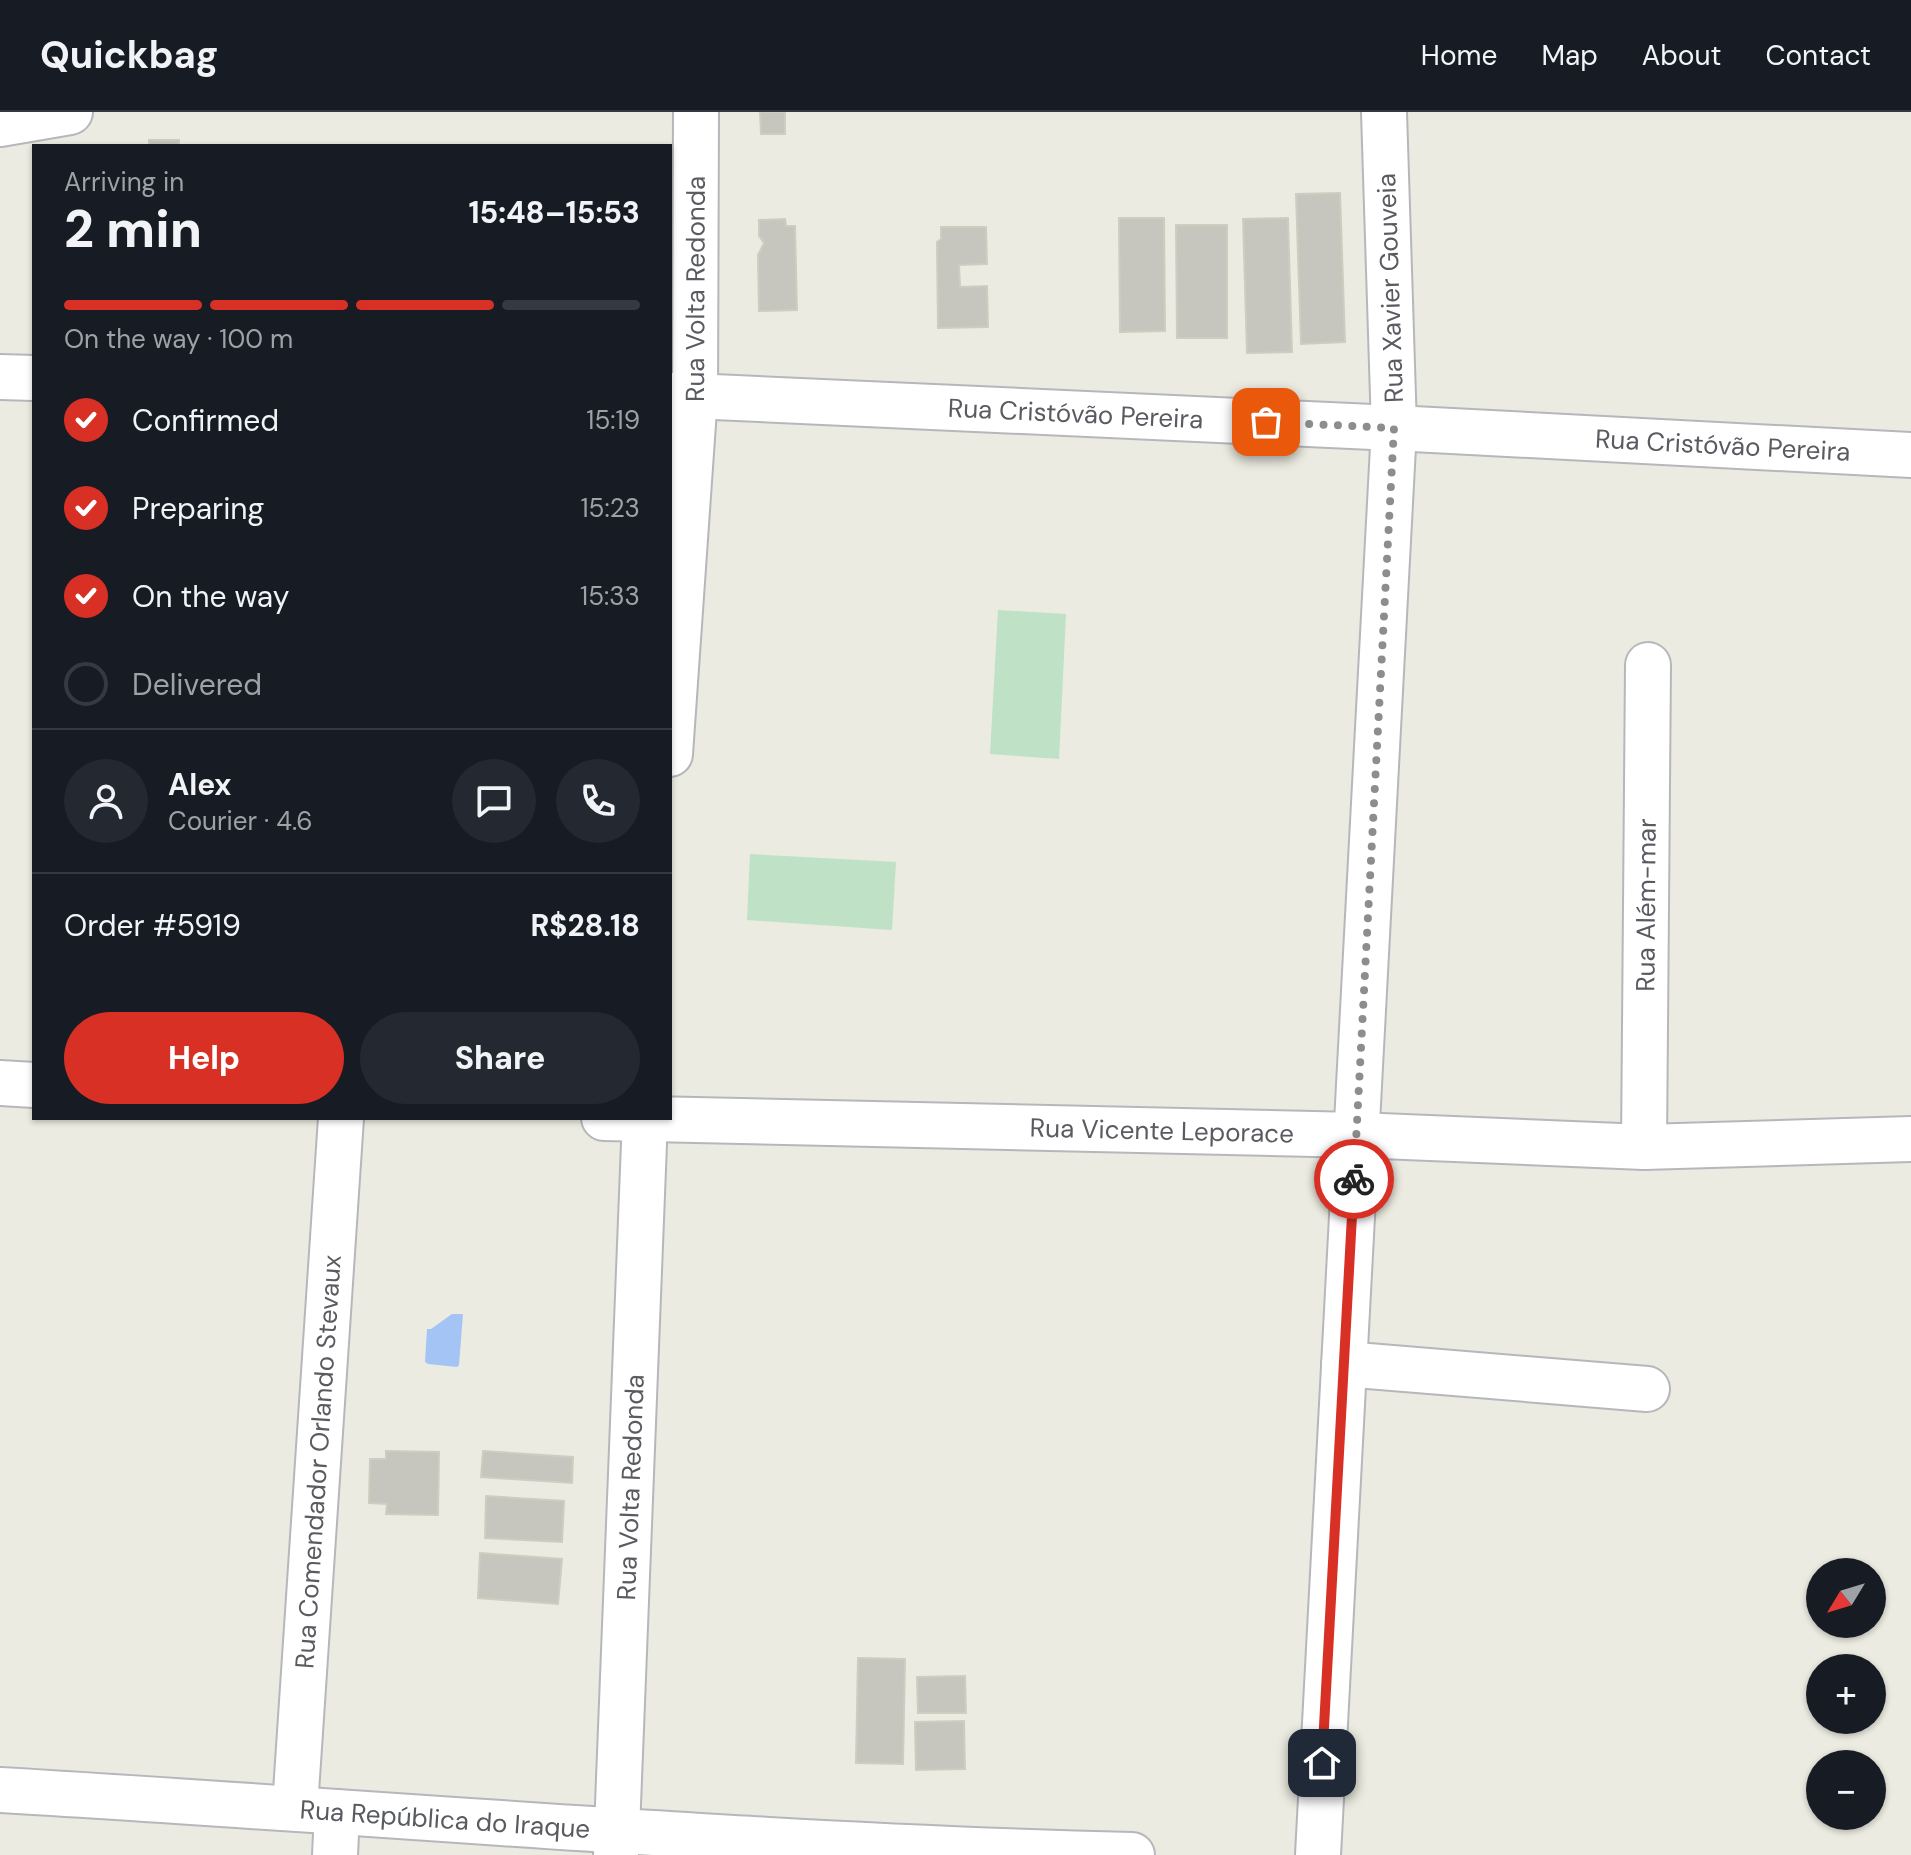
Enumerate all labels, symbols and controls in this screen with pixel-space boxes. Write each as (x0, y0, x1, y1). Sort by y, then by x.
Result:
text: Quickbag (40, 30, 218, 80)
text: Home (1421, 37, 1497, 74)
text: Map (1541, 37, 1598, 74)
text: About (1642, 37, 1721, 74)
text: Contact (1765, 37, 1871, 74)
text: Arriving in (64, 165, 184, 199)
street label: Rua Xavier Gouveia (1369, 173, 1411, 403)
street label: Rua Volta Redonda (678, 176, 713, 402)
text: 15:48–15:53 (468, 193, 640, 232)
text: 2 min (64, 195, 202, 263)
text: On the way · 100 m (64, 322, 293, 356)
pin (1232, 388, 1300, 456)
street label: Rua Cristóvão Pereira (947, 391, 1204, 436)
icon: check (64, 398, 108, 442)
icon: bag (1244, 400, 1288, 444)
text: Confirmed (132, 401, 279, 440)
text: 15:19 (586, 403, 640, 437)
street label: Rua Cristóvão Pereira (1594, 422, 1851, 469)
icon: check (64, 486, 108, 530)
text: Preparing (132, 489, 264, 528)
text: 15:23 (580, 491, 640, 525)
icon: check (64, 574, 108, 618)
text: On the way (132, 577, 289, 616)
text: 15:33 (580, 579, 640, 613)
text: Delivered (132, 665, 262, 704)
button: person (64, 759, 148, 843)
button: chat (452, 759, 536, 843)
button: phone (556, 759, 640, 843)
text: Alex (168, 765, 231, 804)
text: Courier · 4.6 (168, 804, 313, 838)
street label: Rua Além-mar (1628, 818, 1664, 992)
text: Order #5919 (64, 906, 241, 945)
text: R$28.18 (530, 906, 640, 945)
button: Help (64, 1012, 344, 1104)
button: Share (360, 1012, 640, 1104)
street label: Rua Vicente Leporace (1029, 1111, 1294, 1151)
courier (1314, 1139, 1394, 1219)
icon: bike (1332, 1157, 1376, 1201)
street label: Rua Comendador Orlando Stevaux (287, 1254, 349, 1670)
street label: Rua Volta Redonda (609, 1374, 652, 1601)
north arrow (1806, 1558, 1886, 1638)
map controls (1806, 1558, 1886, 1830)
button: + (1806, 1654, 1886, 1734)
pin (1288, 1729, 1356, 1797)
icon: home (1300, 1741, 1344, 1785)
button: − (1806, 1750, 1886, 1830)
street label: Rua República do Iraque (299, 1792, 591, 1846)

